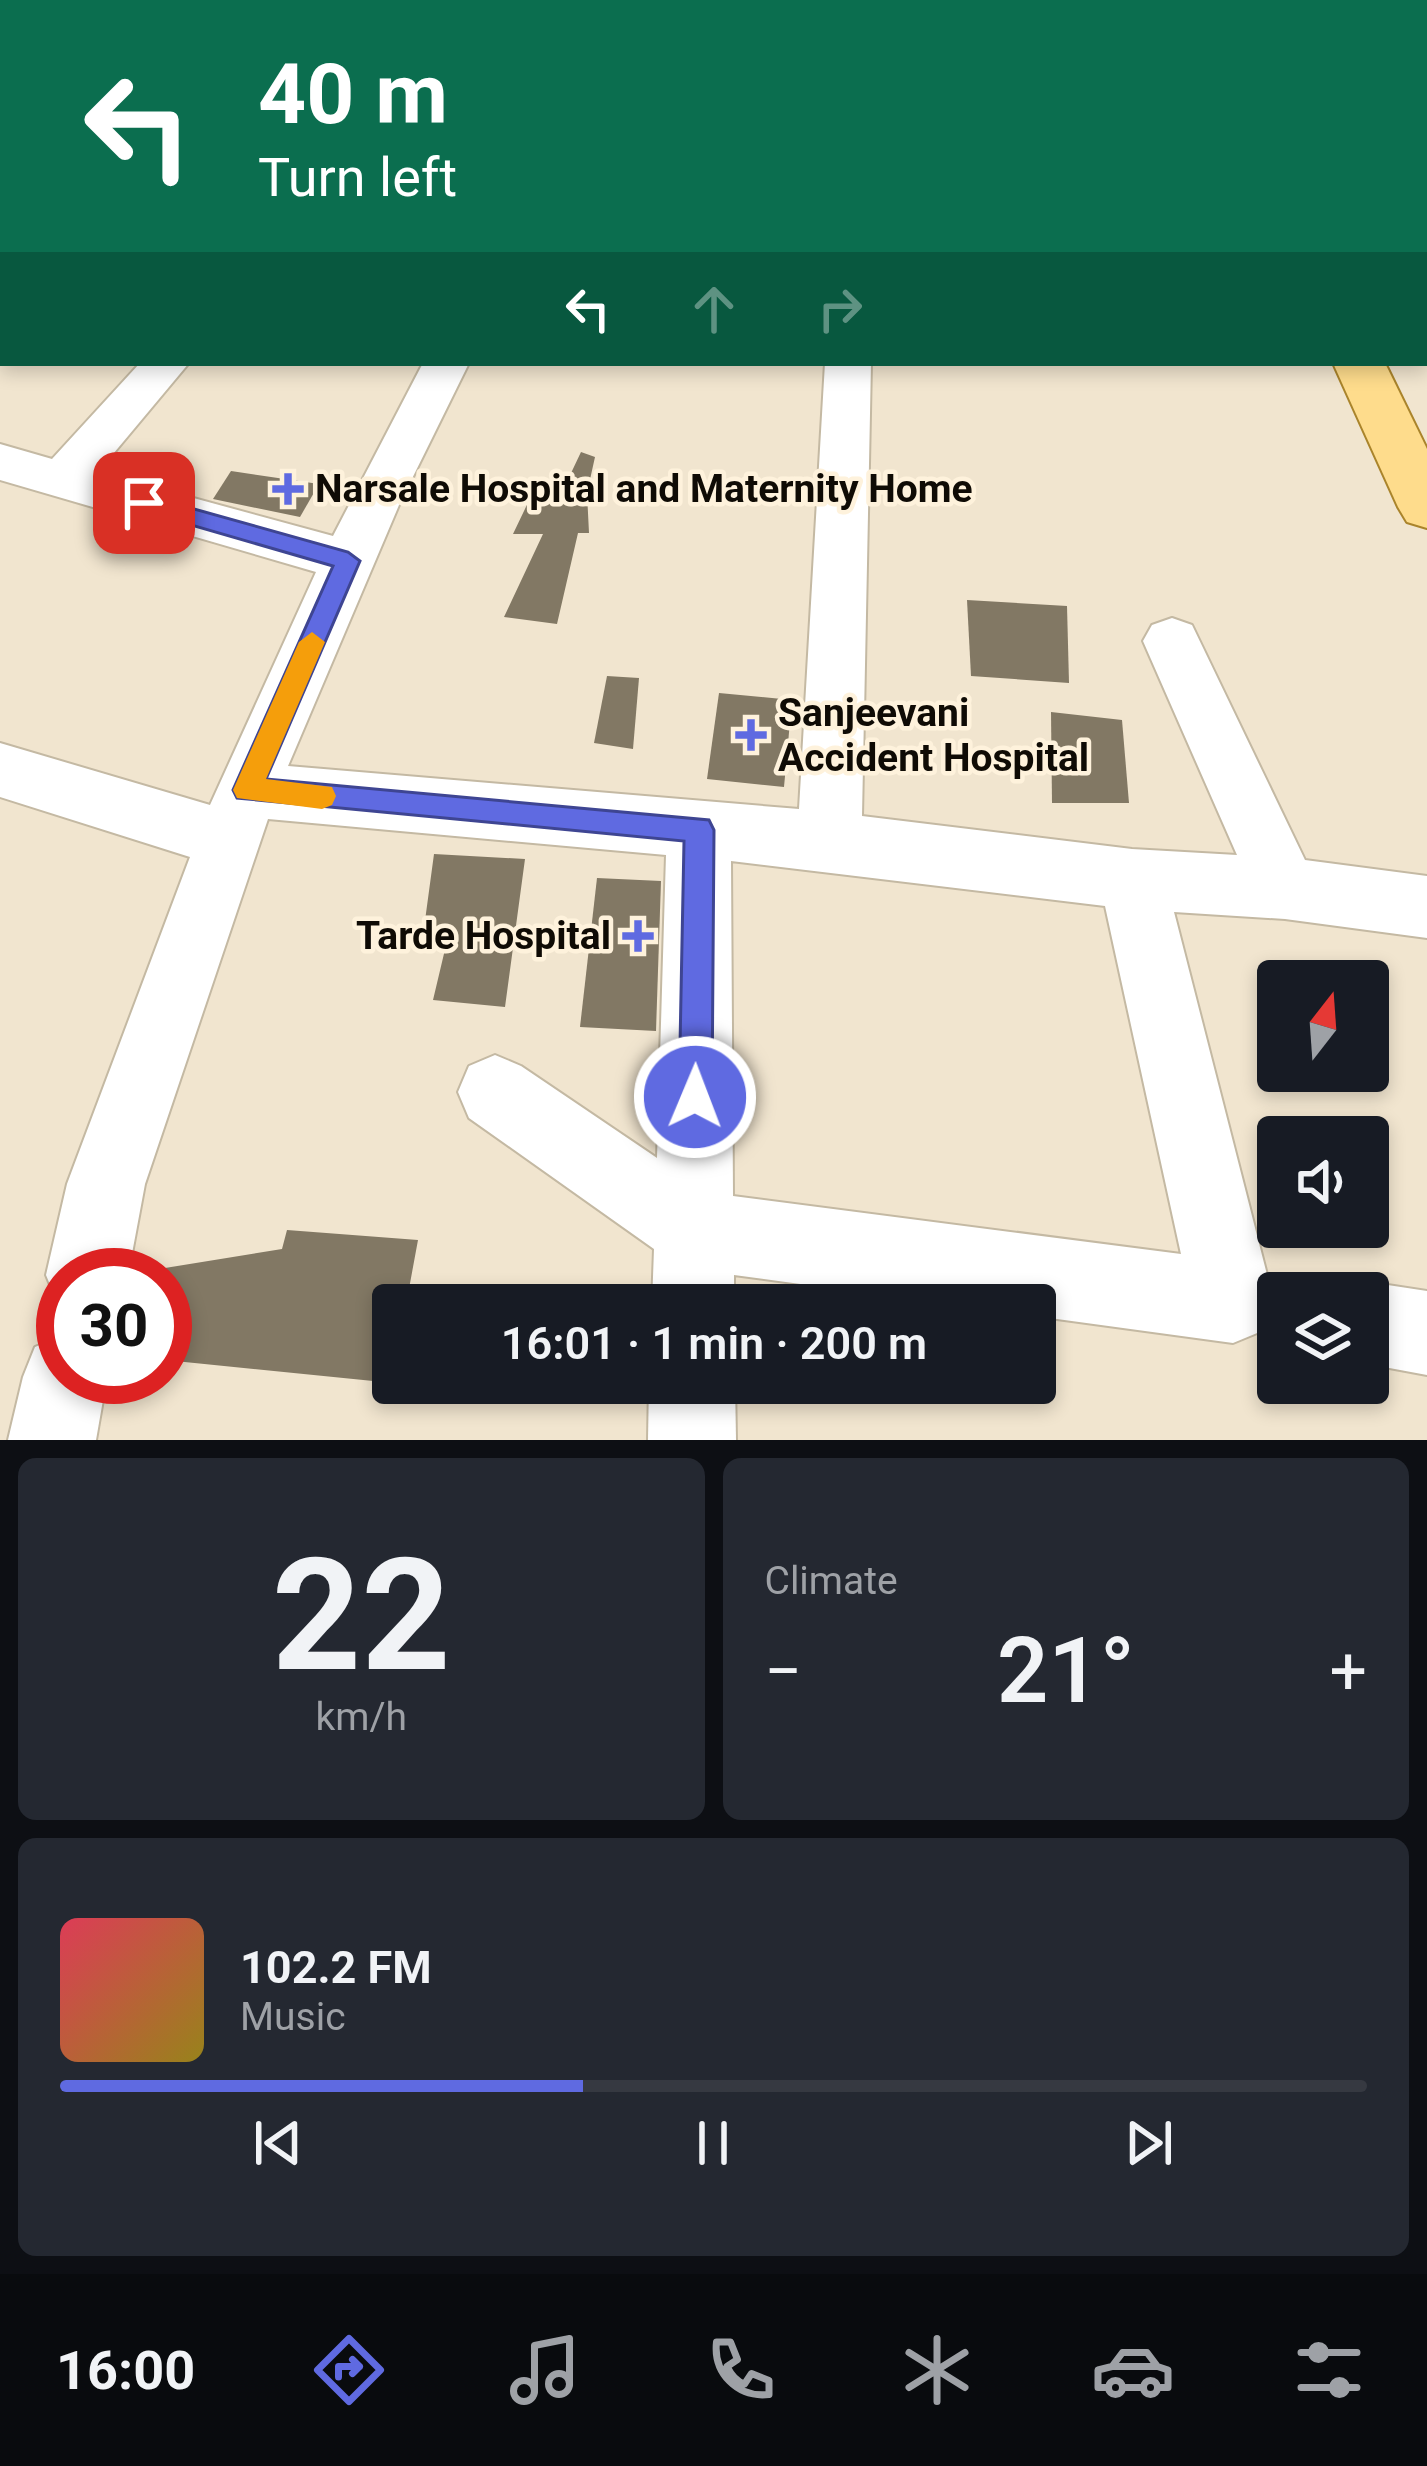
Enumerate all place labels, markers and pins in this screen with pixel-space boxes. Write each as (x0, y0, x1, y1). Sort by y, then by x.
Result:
pin (93, 452, 195, 554)
place label: Narsale Hospital and Maternity Home (315, 466, 973, 512)
marker: Narsale Hospital and Maternity Home (272, 473, 304, 505)
place label: Sanjeevani Accident Hospital (778, 690, 1089, 781)
marker: Sanjeevani Accident Hospital (735, 719, 767, 751)
place label: Tarde Hospital (356, 913, 611, 959)
marker: Tarde Hospital (622, 920, 654, 952)

